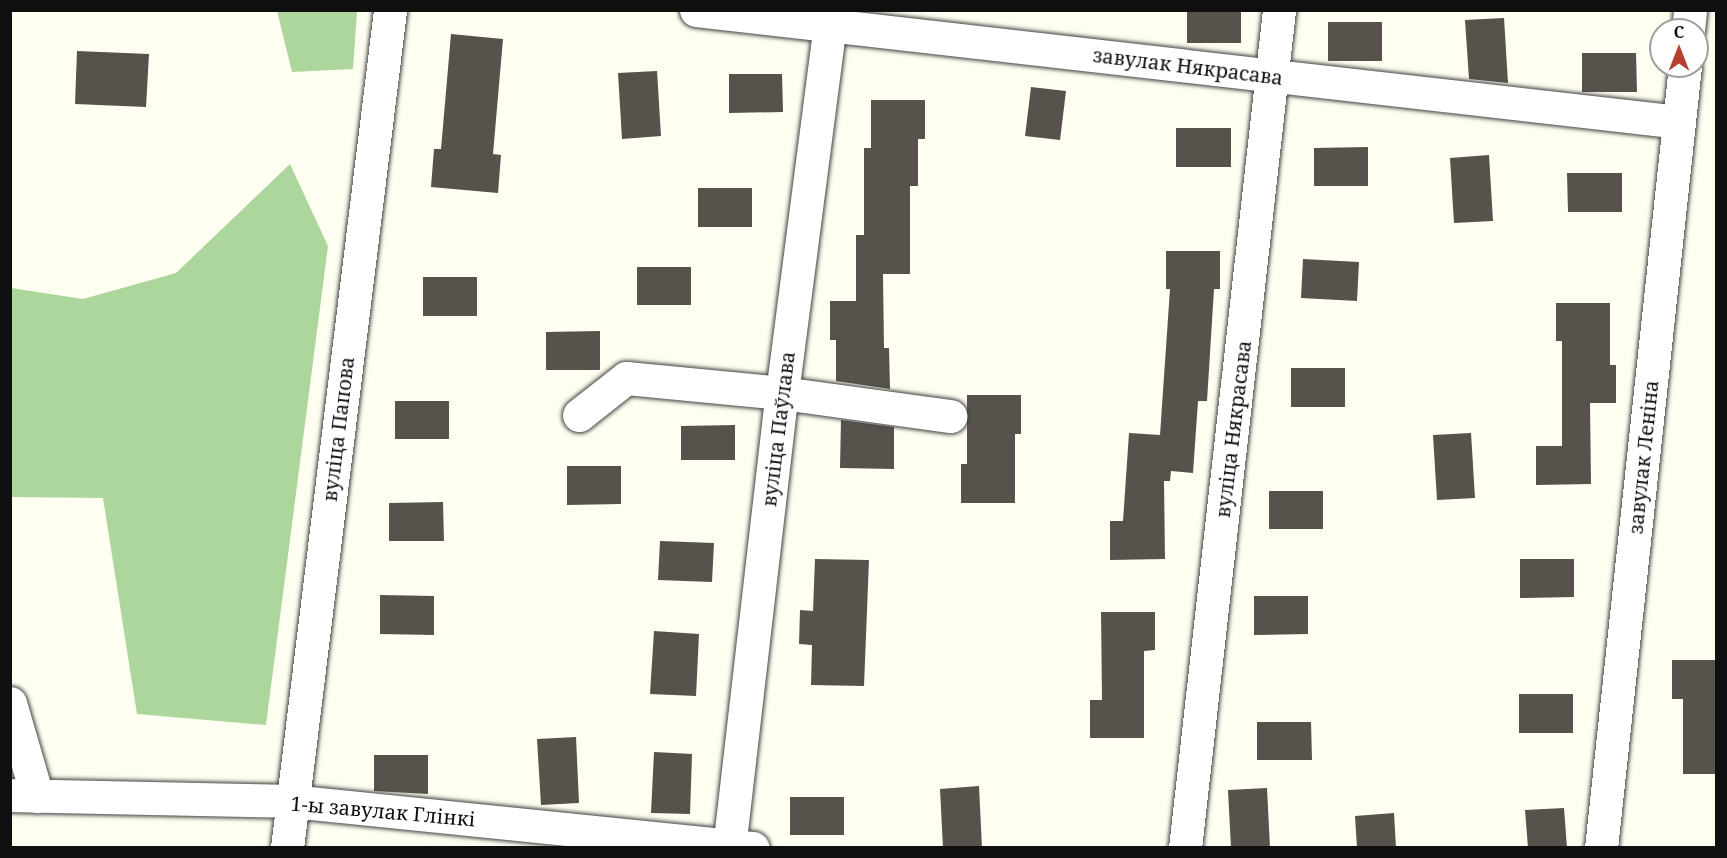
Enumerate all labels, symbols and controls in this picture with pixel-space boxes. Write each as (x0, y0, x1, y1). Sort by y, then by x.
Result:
north arrow (1649, 18, 1709, 78)
text: С (1674, 21, 1684, 43)
street label: завулак Някрасава (1092, 42, 1284, 90)
street label: вуліца Някрасава (1210, 339, 1256, 519)
street label: вуліца Паўлава (757, 350, 799, 508)
street label: вуліца Папова (317, 355, 359, 503)
street label: завулак Леніна (1623, 379, 1663, 535)
street label: 1-ы завулак Глінкі (290, 791, 476, 831)

